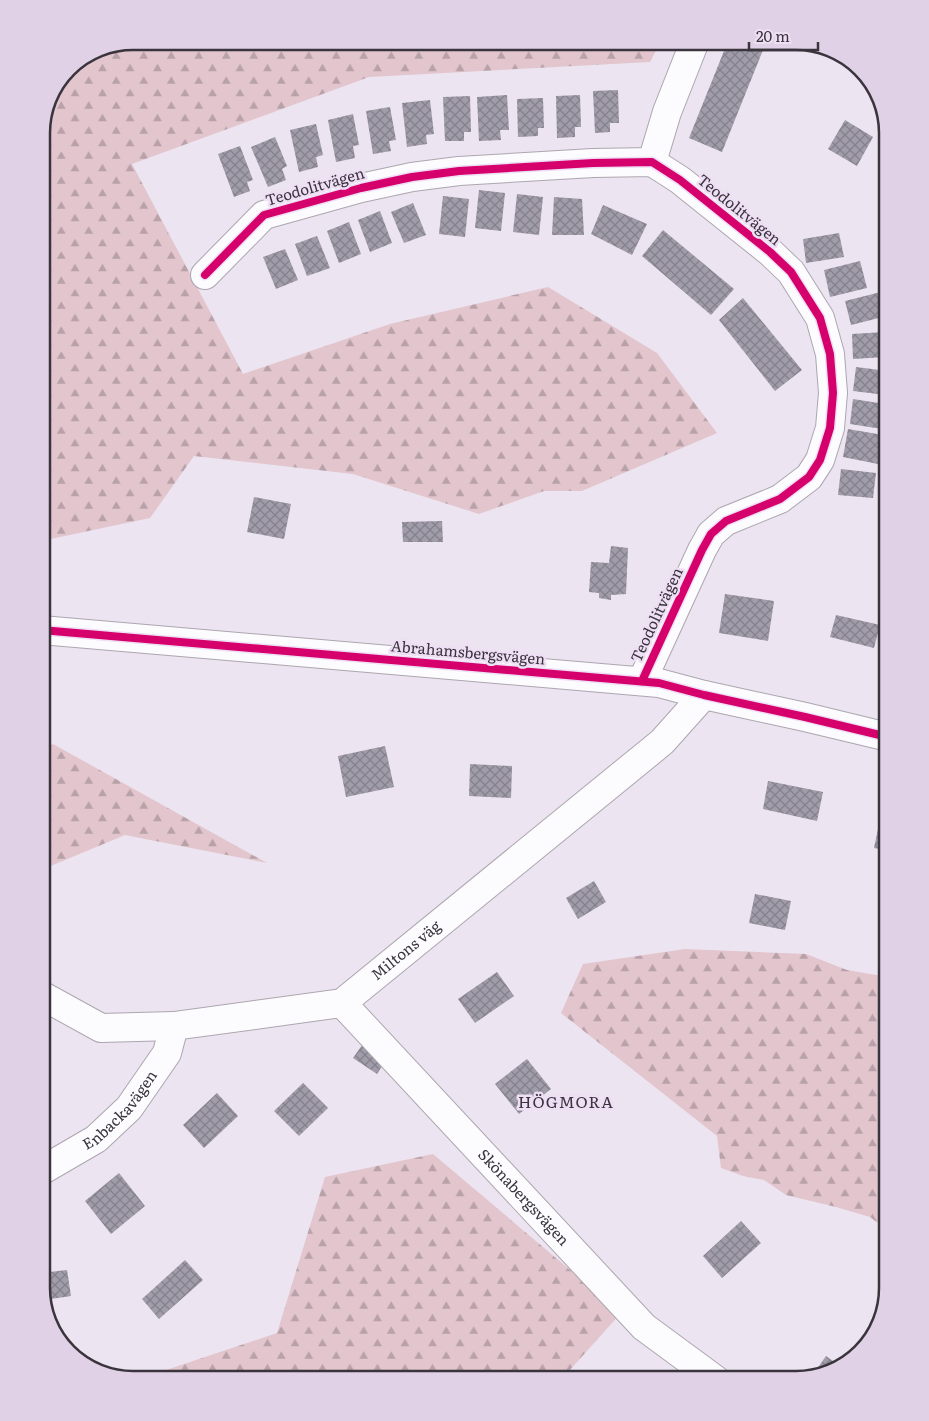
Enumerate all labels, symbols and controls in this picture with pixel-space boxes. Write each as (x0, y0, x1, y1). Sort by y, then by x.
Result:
scale bar (749, 20, 818, 52)
text: 20 m (756, 24, 790, 47)
street label: Teodolitvägen (262, 160, 367, 211)
street label: Teodolitvägen (693, 168, 787, 250)
street label: Teodolitvägen (624, 563, 688, 666)
street label: Abrahamsbergsvägen (390, 633, 546, 670)
street label: Miltons väg (365, 914, 446, 985)
street label: Enbackavägen (77, 1065, 162, 1155)
district label: HÖGMORA (518, 1089, 614, 1113)
street label: Skönabergsvägen (473, 1143, 576, 1250)

